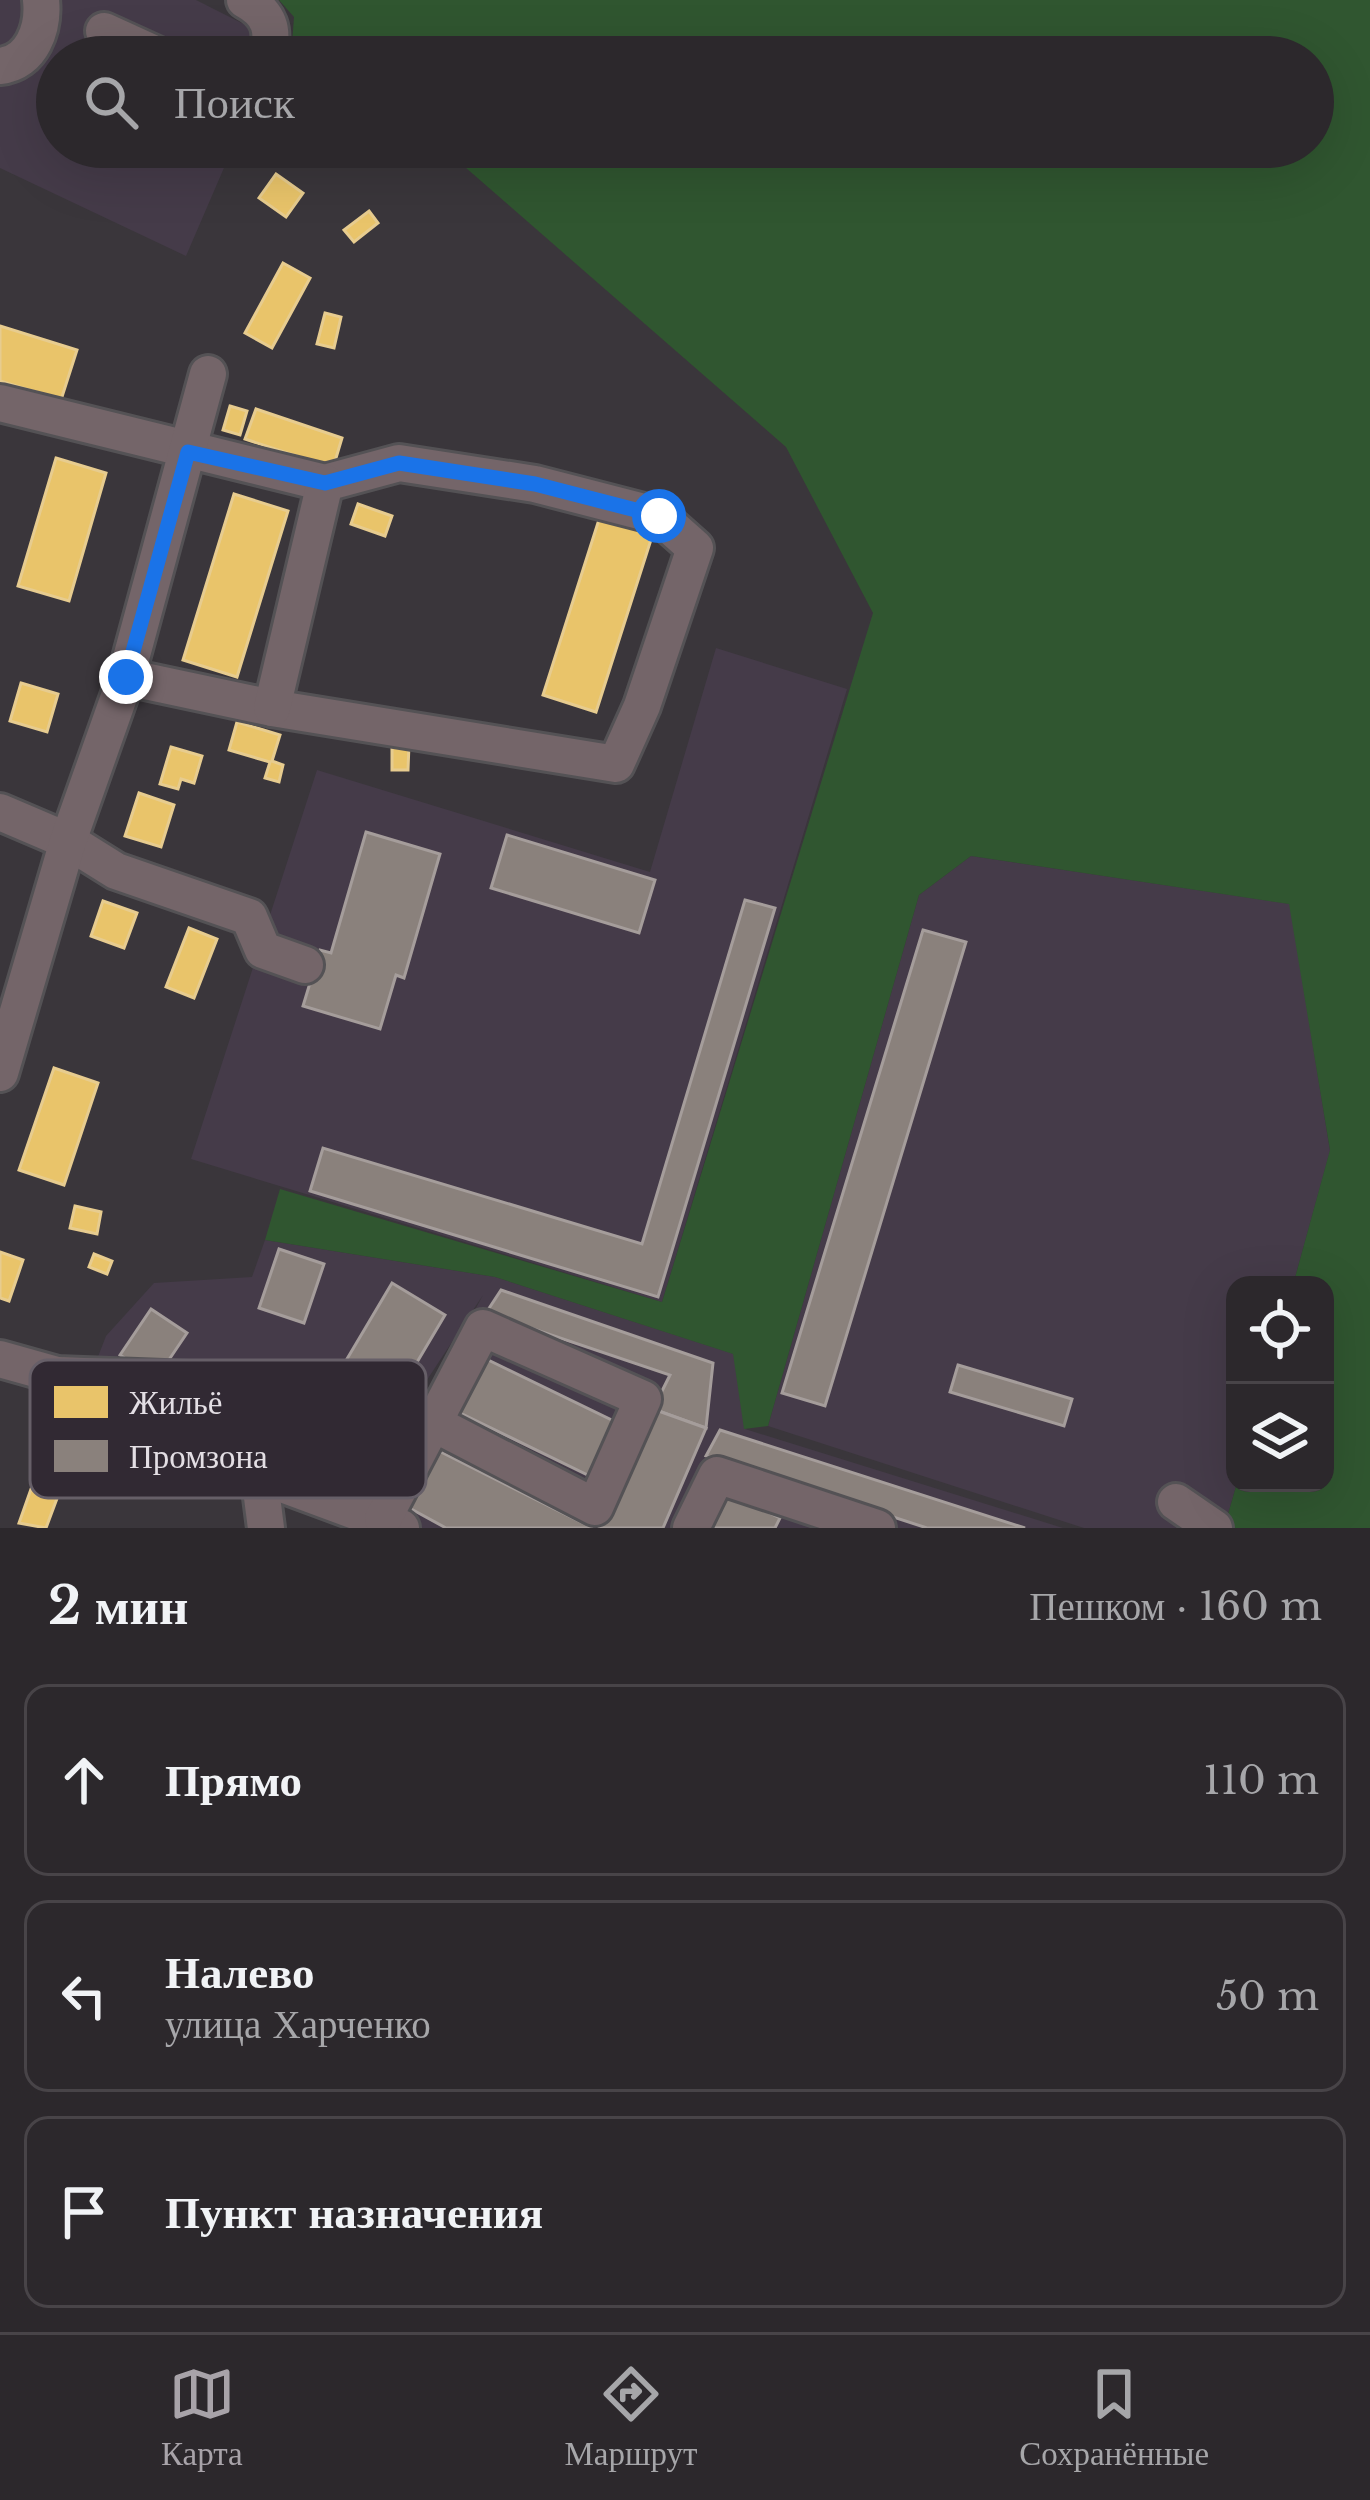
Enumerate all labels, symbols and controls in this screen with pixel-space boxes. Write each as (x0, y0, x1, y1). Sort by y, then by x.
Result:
search box (36, 36, 1334, 168)
icon: search (78, 69, 144, 135)
text: Поиск (174, 74, 295, 130)
route start (632, 489, 686, 543)
route end (99, 650, 153, 704)
map controls (1226, 1276, 1334, 1492)
button: locate (1226, 1276, 1334, 1384)
legend (30, 1360, 426, 1498)
text: Жильё (129, 1382, 222, 1423)
button: layers (1226, 1384, 1334, 1492)
text: Промзона (129, 1436, 268, 1477)
text: 2 мин (48, 1575, 188, 1638)
text: Пешком · 160 m (1029, 1582, 1322, 1631)
icon: ahead (51, 1747, 117, 1813)
text: Прямо (165, 1752, 302, 1808)
text: 110 m (1203, 1756, 1319, 1805)
text: Налево (165, 1944, 315, 2000)
icon: left (51, 1963, 117, 2029)
text: 50 m (1216, 1972, 1319, 2021)
text: улица Харченко (165, 2000, 431, 2049)
icon: arrive (51, 2179, 117, 2245)
text: Пункт назначения (165, 2184, 543, 2240)
tab: Карта (161, 2361, 243, 2474)
tab: Маршрут (565, 2361, 697, 2474)
tab: Сохранённые (1019, 2361, 1209, 2474)

